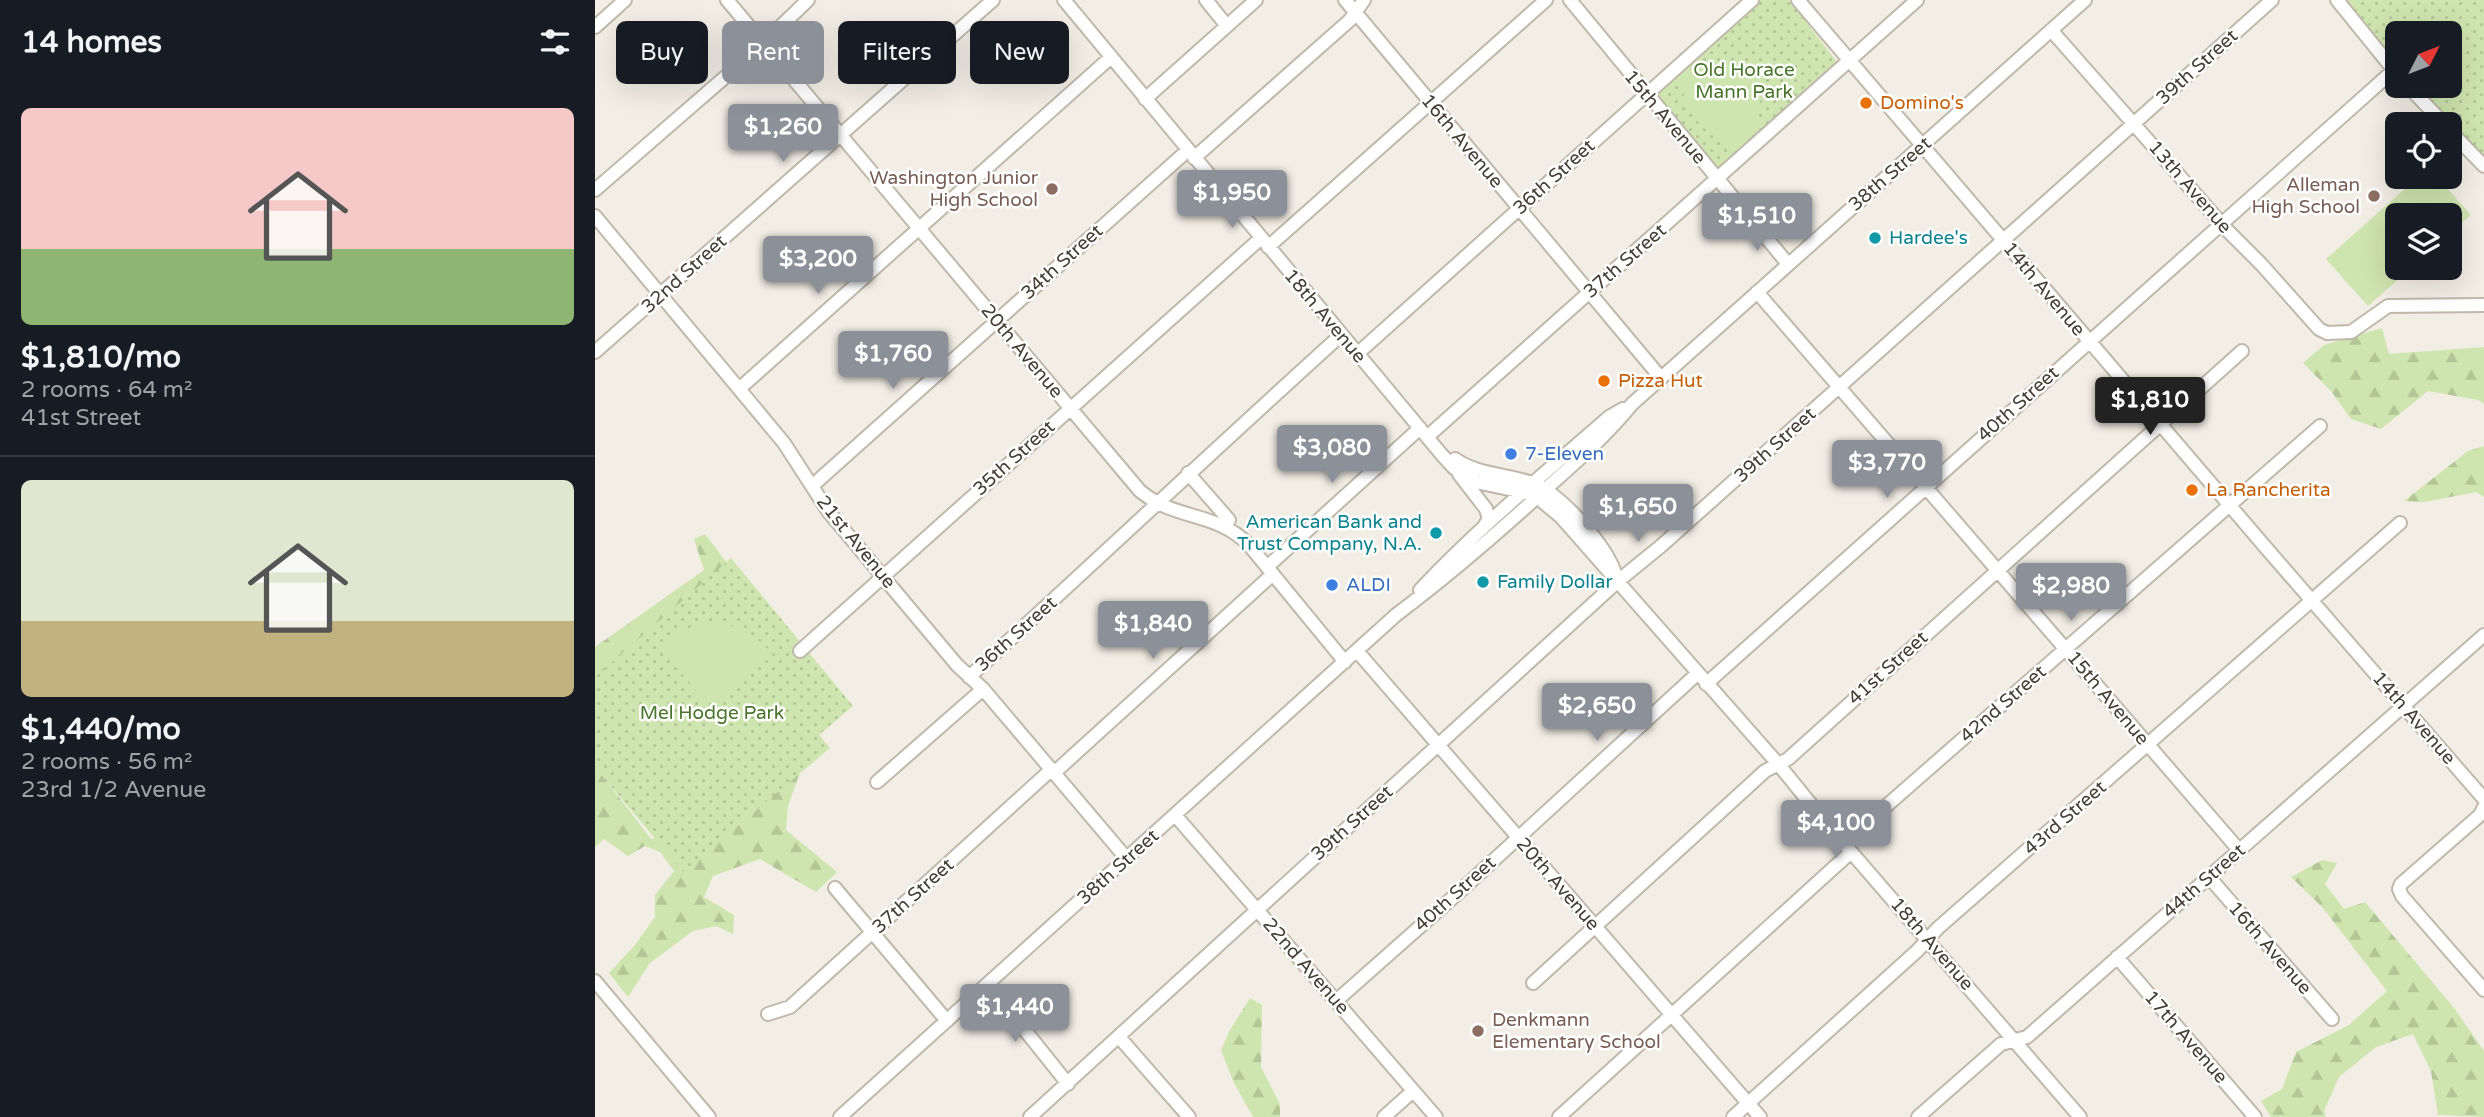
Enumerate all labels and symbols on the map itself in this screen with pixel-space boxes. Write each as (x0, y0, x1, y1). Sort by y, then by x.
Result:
north arrow (2385, 21, 2462, 98)
street label: 39th Street (2152, 25, 2242, 109)
park label: Old Horace Mann Park (1693, 59, 1795, 103)
street label: 15th Avenue (1619, 66, 1711, 168)
street label: 16th Avenue (1416, 90, 1508, 192)
place label: Domino's (1880, 92, 1964, 114)
marker: Domino's (1858, 95, 1874, 111)
pin: $1,260 (726, 104, 840, 164)
street label: 38th Street (1844, 132, 1936, 216)
street label: 36th Street (1509, 135, 1599, 219)
street label: 13th Avenue (2144, 136, 2236, 238)
place label: Washington Junior High School (869, 167, 1039, 211)
pin: $1,950 (1175, 170, 1289, 230)
place label: Alleman High School (2251, 174, 2360, 218)
marker: Washington Junior High School (1044, 181, 1060, 197)
marker: Alleman High School (2366, 188, 2382, 204)
pin: $1,510 (1700, 194, 1814, 253)
street label: 37th Street (1579, 219, 1671, 303)
street label: 34th Street (1017, 220, 1107, 304)
place label: Hardee's (1889, 227, 1968, 249)
street label: 32nd Street (637, 230, 731, 318)
marker: Hardee's (1867, 230, 1883, 246)
pin: $3,200 (761, 236, 875, 296)
street label: 14th Avenue (1998, 238, 2090, 340)
street label: 18th Avenue (1279, 265, 1371, 367)
street label: 20th Avenue (976, 300, 1068, 402)
pin: $1,760 (836, 332, 950, 391)
street label: 40th Street (1973, 362, 2063, 446)
place label: Pizza Hut (1618, 370, 1703, 392)
marker: Pizza Hut (1596, 373, 1612, 389)
pin: $1,810 (2093, 378, 2207, 437)
street label: 39th Street (1730, 403, 1820, 487)
street label: 35th Street (969, 416, 1059, 500)
pin: $3,080 (1275, 426, 1389, 485)
pin: $3,770 (1830, 440, 1944, 500)
place label: 7-Eleven (1525, 443, 1604, 465)
marker: 7-Eleven (1503, 446, 1519, 462)
place label: La Rancherita (2206, 479, 2331, 501)
marker: La Rancherita (2184, 482, 2200, 498)
pin: $1,650 (1581, 484, 1695, 544)
street label: 21st Avenue (812, 491, 900, 593)
place label: American Bank and Trust Company, N.A. (1237, 511, 1422, 555)
marker: American Bank and Trust Company, N.A. (1428, 525, 1444, 541)
pin: $2,980 (2014, 564, 2128, 623)
place label: Family Dollar (1497, 571, 1613, 593)
place label: ALDI (1346, 574, 1391, 596)
marker: Family Dollar (1475, 574, 1491, 590)
marker: ALDI (1324, 577, 1340, 593)
street label: 36th Street (971, 592, 1061, 676)
pin: $1,840 (1096, 602, 1210, 661)
street label: 41st Street (1844, 627, 1932, 709)
street label: 15th Avenue (2062, 647, 2154, 749)
street label: 42nd Street (1956, 661, 2050, 747)
street label: 14th Avenue (2368, 667, 2460, 769)
pin: $2,650 (1540, 684, 1654, 743)
park label: Mel Hodge Park (640, 702, 784, 724)
street label: 43rd Street (2019, 776, 2111, 860)
street label: 39th Street (1307, 781, 1397, 865)
pin: $4,100 (1779, 800, 1893, 860)
street label: 38th Street (1073, 825, 1163, 909)
street label: 20th Avenue (1512, 833, 1604, 935)
street label: 44th Street (2158, 839, 2250, 923)
street label: 40th Street (1410, 852, 1500, 936)
street label: 37th Street (868, 854, 958, 938)
street label: 18th Avenue (1886, 893, 1978, 995)
street label: 16th Avenue (2224, 897, 2316, 999)
street label: 22nd Avenue (1258, 913, 1354, 1019)
pin: $1,440 (958, 984, 1072, 1044)
street label: 17th Avenue (2140, 986, 2232, 1088)
place label: Denkmann Elementary School (1492, 1009, 1661, 1053)
marker: Denkmann Elementary School (1470, 1023, 1486, 1039)

